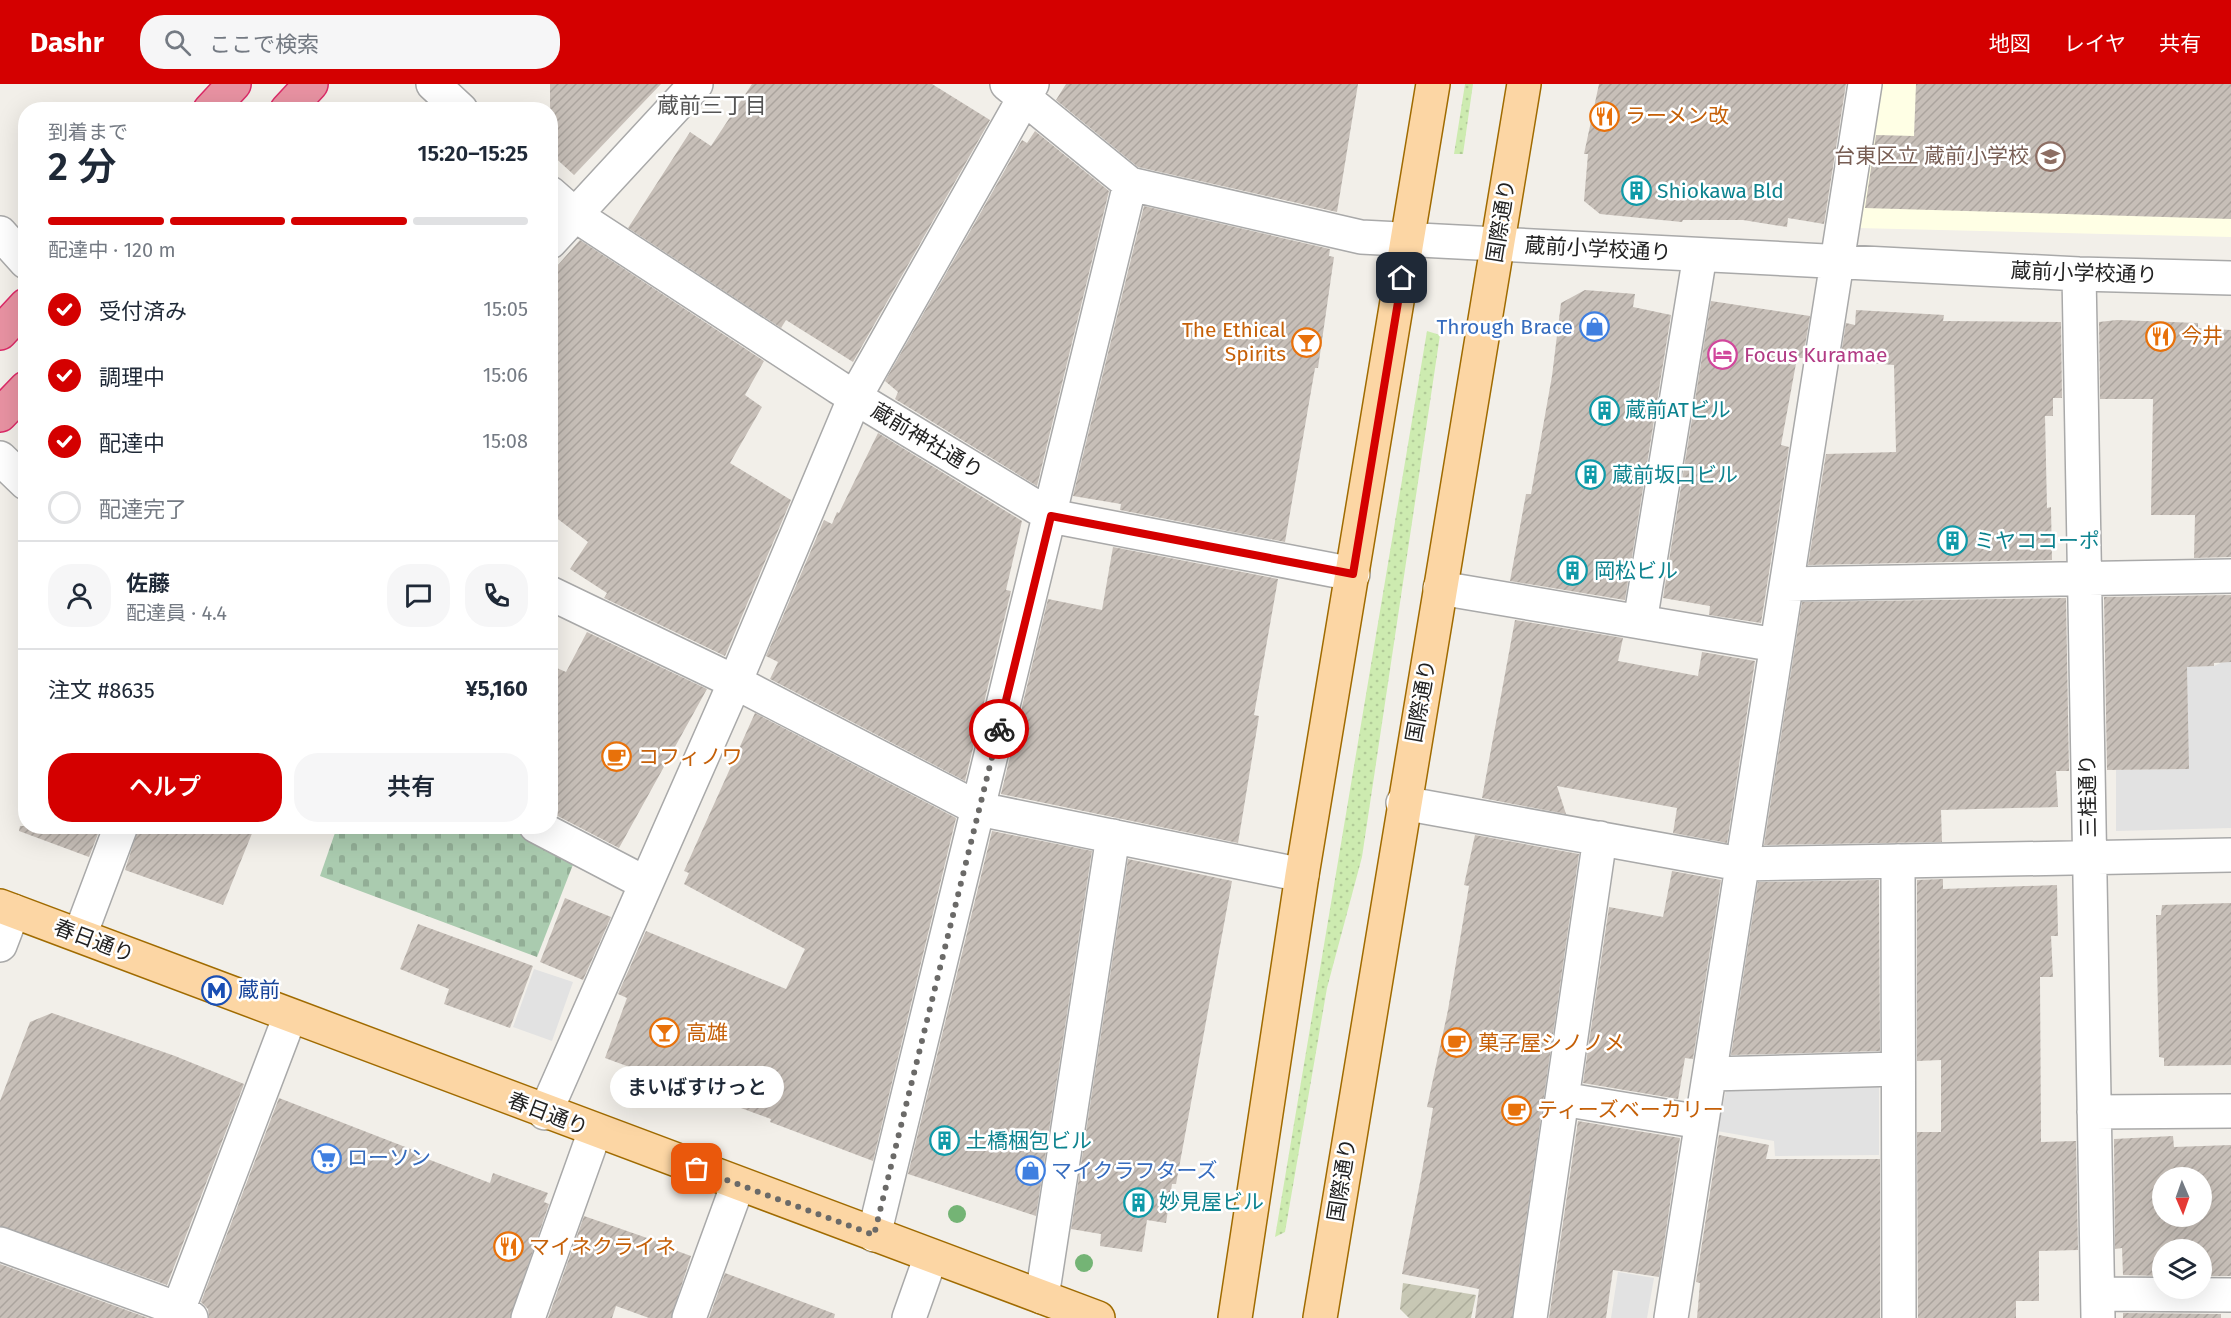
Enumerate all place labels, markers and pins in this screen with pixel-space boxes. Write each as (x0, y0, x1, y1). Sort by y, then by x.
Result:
restaurant icon: ラーメン改 (1588, 100, 1620, 132)
place label: ラーメン改 (1625, 103, 1729, 129)
school or university icon: 台東区立 蔵前小学校 (2034, 140, 2066, 172)
place label: 台東区立 蔵前小学校 (1834, 143, 2029, 169)
building icon: Shiokawa Bld (1620, 175, 1652, 207)
place label: Shiokawa Bld (1657, 178, 1784, 204)
pin (1376, 252, 1427, 303)
shop icon: Through Brace (1578, 311, 1610, 343)
place label: Through Brace (1436, 314, 1573, 340)
place label: The Ethical Spirits (1182, 317, 1286, 367)
restaurant icon: 今井 (2144, 320, 2176, 352)
place label: 今井 (2181, 323, 2223, 349)
bar icon: The Ethical Spirits (1291, 326, 1323, 358)
hotel icon: Focus Kuramae (1707, 339, 1739, 371)
place label: Focus Kuramae (1744, 342, 1887, 368)
building icon: 蔵前ATビル (1588, 394, 1620, 426)
place label: 蔵前ATビル (1625, 397, 1731, 423)
building icon: 蔵前坂口ビル (1575, 459, 1607, 491)
place label: 蔵前坂口ビル (1612, 462, 1738, 488)
building icon: ミヤココーポ (1937, 525, 1969, 557)
place label: ミヤココーポ (1974, 528, 2100, 554)
building icon: 岡松ビル (1557, 555, 1589, 587)
place label: 岡松ビル (1594, 558, 1678, 584)
cafe icon: コフィノワ (601, 741, 633, 773)
place label: コフィノワ (638, 744, 743, 770)
metro station icon: 蔵前 (201, 974, 233, 1006)
place label: 蔵前 (238, 977, 280, 1003)
bar icon: 高雄 (649, 1017, 681, 1049)
place label: 高雄 (686, 1020, 728, 1046)
cafe icon: 菓子屋シノノメ (1441, 1027, 1473, 1059)
place label: 菓子屋シノノメ (1478, 1030, 1625, 1056)
callout: まいばすけっと (610, 1067, 784, 1109)
cafe icon: ティーズベーカリー (1500, 1094, 1532, 1126)
place label: ティーズベーカリー (1537, 1097, 1724, 1123)
building icon: 土橋梱包ビル (929, 1125, 961, 1157)
place label: 土橋梱包ビル (966, 1128, 1092, 1154)
supermarket icon: ローソン (310, 1142, 342, 1174)
pin (671, 1143, 722, 1194)
place label: ローソン (347, 1145, 431, 1171)
shop icon: マイクラフターズ (1014, 1155, 1046, 1187)
place label: マイクラフターズ (1051, 1158, 1218, 1184)
building icon: 妙見屋ビル (1122, 1186, 1154, 1218)
place label: 妙見屋ビル (1159, 1189, 1264, 1215)
restaurant icon: マイネクライネ (492, 1231, 524, 1263)
place label: マイネクライネ (529, 1234, 676, 1260)

